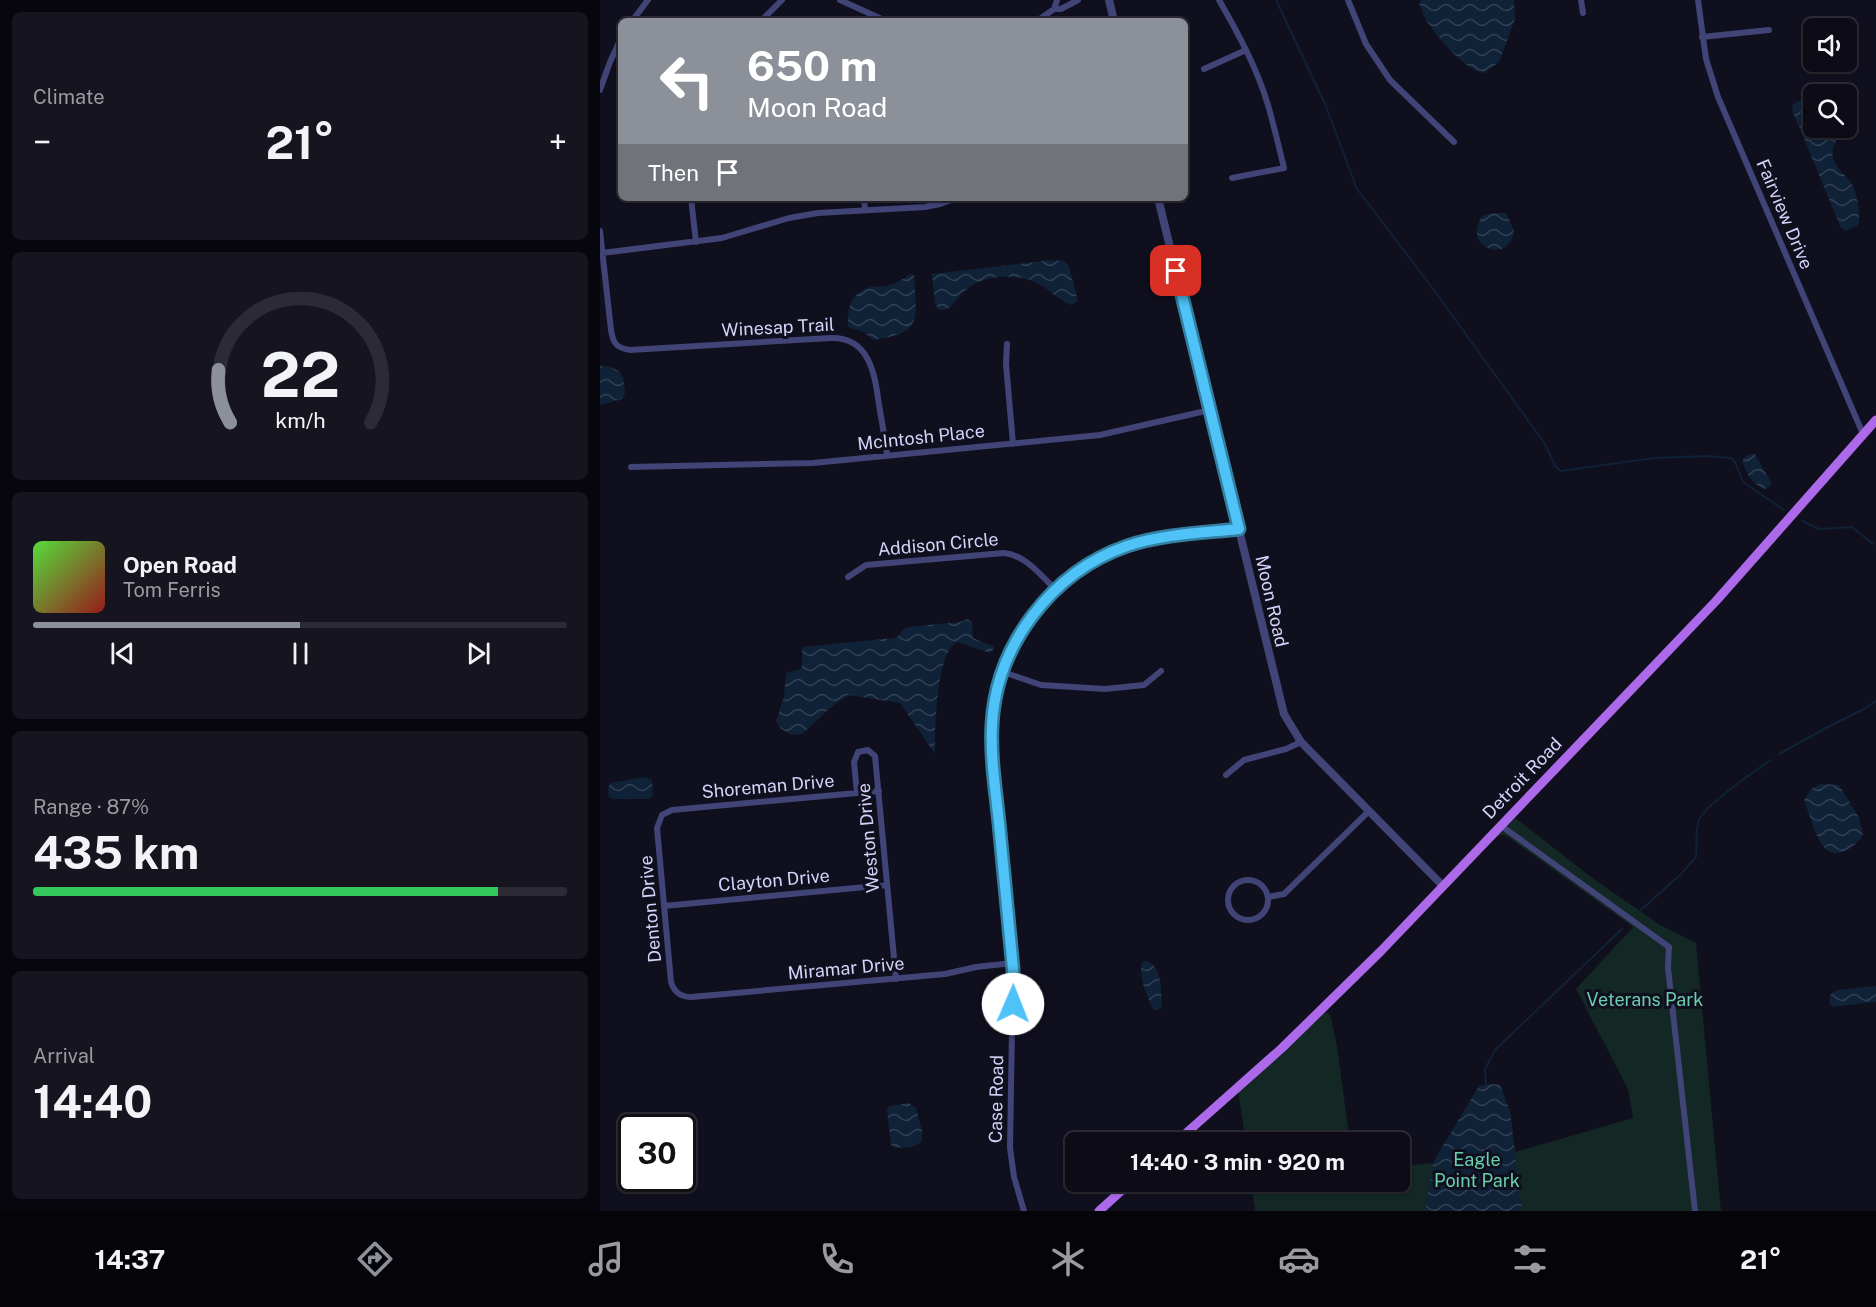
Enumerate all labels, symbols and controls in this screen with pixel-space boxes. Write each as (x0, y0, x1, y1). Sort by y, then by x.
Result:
map controls (1803, 18, 1857, 138)
button: sound (1803, 18, 1857, 72)
text: 650 m (747, 41, 877, 90)
icon: left (648, 42, 726, 120)
button: search (1803, 84, 1857, 138)
text: Climate (33, 85, 105, 109)
text: Moon Road (747, 91, 887, 123)
text: 21° (265, 116, 335, 169)
text: − (33, 123, 51, 161)
text: + (549, 123, 567, 161)
icon: arrive (711, 156, 744, 189)
street label: Fairview Drive (1752, 156, 1818, 272)
text: Then (648, 160, 699, 186)
pin (1150, 245, 1201, 296)
icon: arrive (1159, 254, 1192, 287)
street label: Winesap Trail (721, 314, 835, 340)
text: 22 (260, 338, 340, 411)
text: km/h (275, 408, 325, 433)
street label: McIntosh Place (856, 420, 986, 454)
street label: Addison Circle (877, 528, 999, 560)
text: Open Road (123, 552, 237, 578)
street label: Moon Road (1251, 553, 1293, 649)
text: Tom Ferris (123, 578, 221, 602)
icon: previous (106, 637, 139, 670)
icon: pause (284, 637, 317, 670)
icon: next (462, 637, 495, 670)
street label: Detroit Road (1478, 733, 1566, 823)
street label: Shoreman Drive (701, 770, 835, 802)
street label: Weston Drive (853, 782, 883, 894)
text: Range · 87% (33, 795, 149, 819)
text: 435 km (33, 826, 199, 879)
street label: Denton Drive (635, 855, 665, 963)
street label: Clayton Drive (717, 865, 831, 895)
street label: Miramar Drive (787, 952, 905, 984)
position arrow (981, 972, 1045, 1036)
park label: Veterans Park (1587, 989, 1703, 1010)
text: Arrival (33, 1044, 95, 1068)
street label: Case Road (985, 1055, 1007, 1143)
text: 14:40 (33, 1075, 152, 1128)
speed limit sign: 30 (618, 1114, 696, 1192)
text: 14:40 · 3 min · 920 m (1130, 1149, 1345, 1175)
park label: Eagle Point Park (1434, 1149, 1520, 1191)
icon: directions (354, 1238, 396, 1280)
icon: music (585, 1238, 627, 1280)
icon: phone (816, 1238, 858, 1280)
icon: climate (1047, 1238, 1089, 1280)
icon: car (1278, 1238, 1320, 1280)
icon: filters (1509, 1238, 1551, 1280)
text: 14:37 (94, 1243, 165, 1275)
text: 21° (1740, 1243, 1782, 1275)

